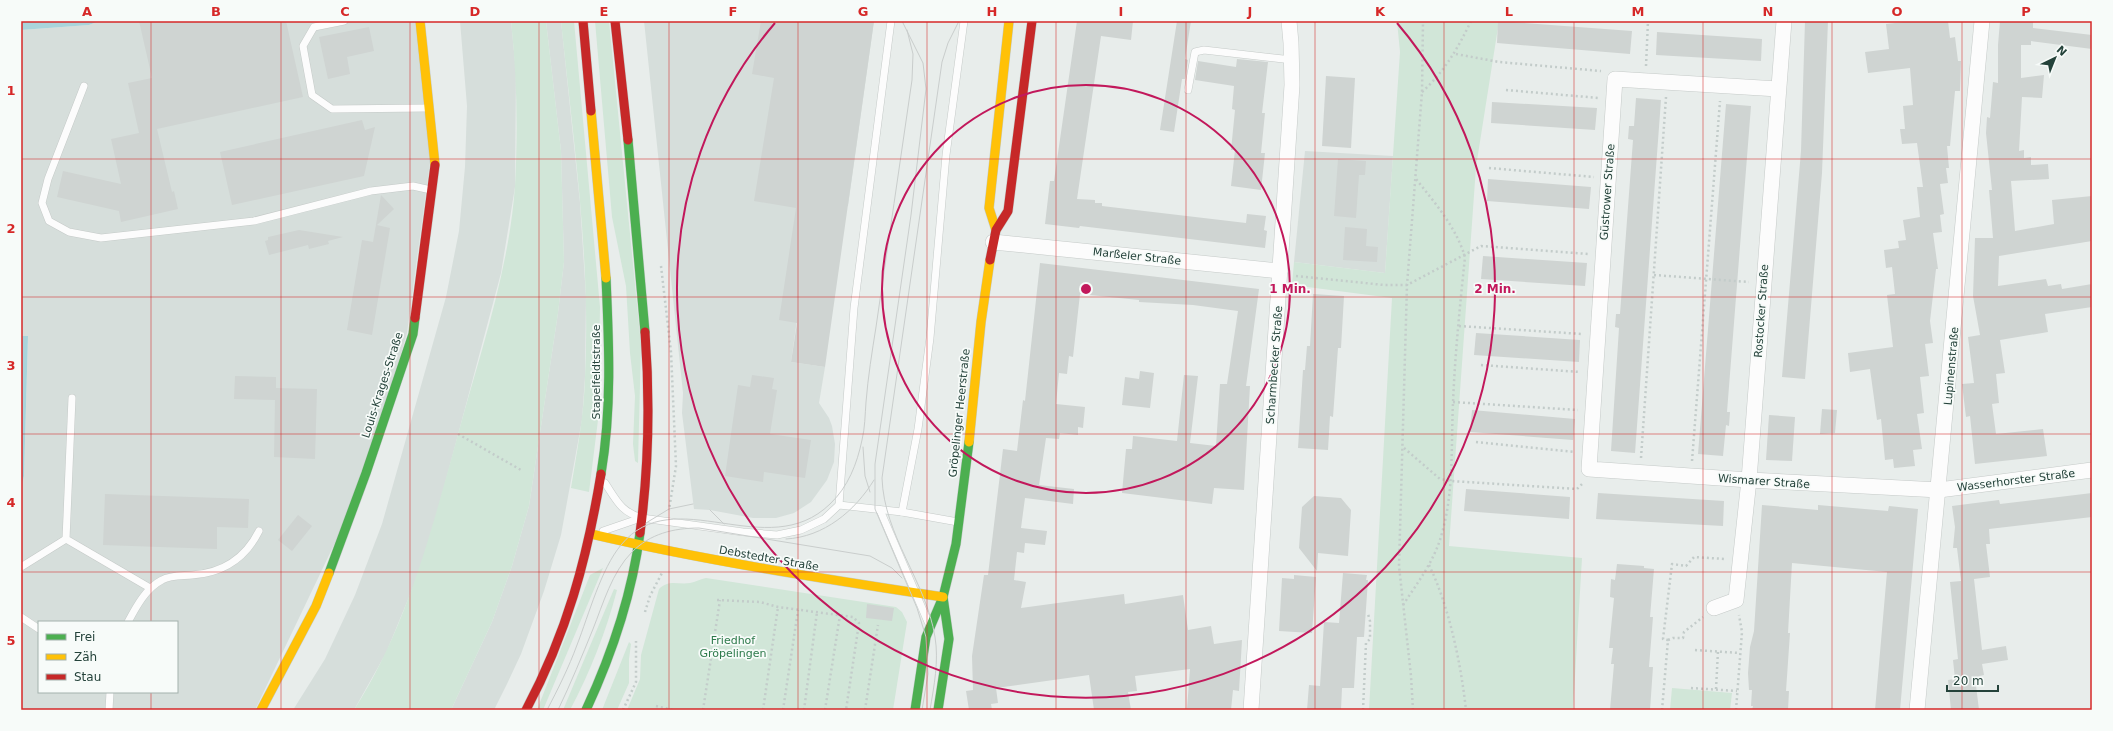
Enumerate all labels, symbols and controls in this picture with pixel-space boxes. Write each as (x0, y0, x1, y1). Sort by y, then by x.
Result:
text: A (82, 4, 92, 19)
text: B (211, 4, 221, 19)
text: C (340, 4, 350, 19)
text: D (470, 4, 481, 19)
text: E (600, 4, 608, 19)
text: F (729, 4, 737, 19)
text: G (858, 4, 868, 19)
text: H (987, 4, 997, 19)
text: I (1119, 4, 1123, 19)
text: J (1247, 4, 1252, 19)
text: K (1375, 4, 1386, 19)
text: L (1505, 4, 1513, 19)
text: M (1632, 4, 1644, 19)
text: N (1763, 4, 1773, 19)
text: O (1891, 4, 1903, 19)
text: P (2021, 4, 2031, 19)
north arrow (2035, 38, 2075, 78)
text: N (2054, 43, 2069, 59)
text: 1 (6, 83, 16, 98)
street label: Güstrower Straße (1598, 143, 1617, 241)
text: 2 (6, 221, 16, 236)
street label: Marßeler Straße (1092, 245, 1182, 268)
street label: Rostocker Straße (1752, 264, 1771, 358)
centre of rings (1079, 282, 1093, 296)
text: 1 Min. (1269, 282, 1311, 296)
text: 2 Min. (1474, 282, 1516, 296)
street label: Scharmbecker Straße (1264, 305, 1285, 425)
street label: Stapelfeldtstraße (590, 324, 603, 419)
street label: Lupinenstraße (1942, 326, 1961, 406)
street label: Louis-Krages-Straße (359, 330, 406, 440)
street label: Gröpelinger Heerstraße (946, 348, 973, 478)
text: 3 (6, 358, 16, 373)
street label: Wasserhorster Straße (1956, 467, 2076, 494)
street label: Wismarer Straße (1718, 472, 1811, 491)
text: 4 (6, 495, 16, 510)
street label: Debstedter Straße (718, 543, 820, 574)
legend (38, 621, 178, 693)
text: Frei (74, 630, 95, 644)
text: 5 (6, 633, 16, 648)
park label: Friedhof Gröpelingen (699, 634, 767, 660)
text: Zäh (74, 650, 97, 664)
scale bar (1947, 667, 1998, 693)
text: Stau (74, 670, 101, 684)
text: 20 m (1953, 674, 1984, 688)

